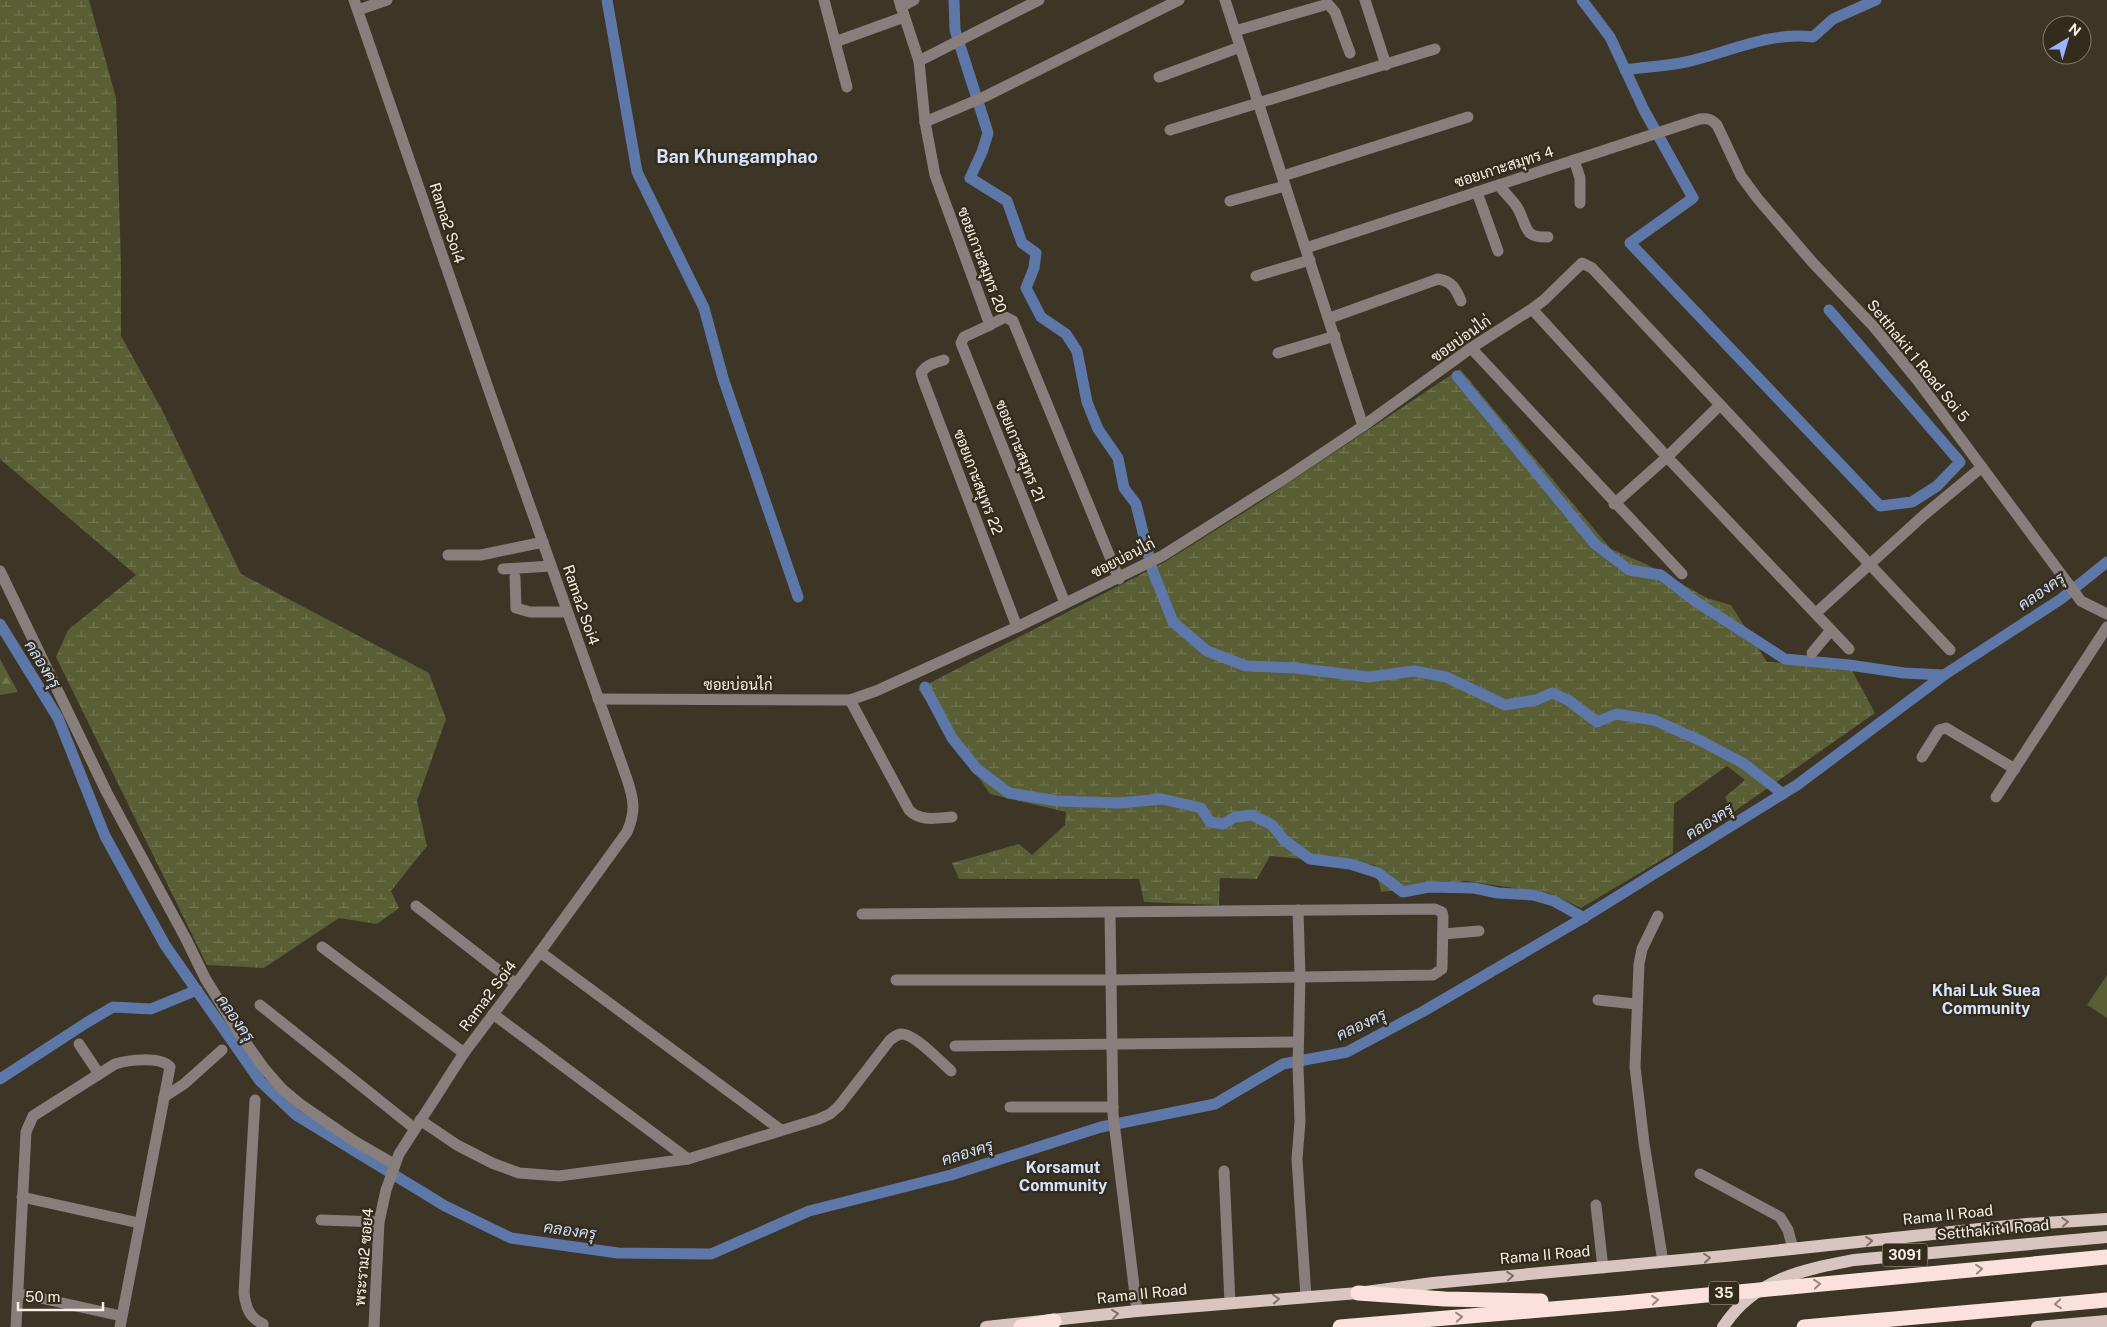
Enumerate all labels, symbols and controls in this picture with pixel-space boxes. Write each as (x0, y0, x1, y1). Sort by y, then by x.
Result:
north arrow (2042, 15, 2092, 65)
text: N (2066, 20, 2084, 39)
street label: ซอยเกาะสมุทร 4 (1452, 142, 1557, 193)
district label: Ban Khungamphao (656, 146, 818, 167)
street label: Rama2 Soi4 (426, 180, 469, 265)
street label: ซอยเกาะสมุทร 20 (952, 204, 1010, 316)
street label: Setthakit 1 Road Soi 5 (1864, 296, 1973, 425)
street label: ซอยบ่อนไก่ (1427, 311, 1494, 365)
street label: ซอยเกาะสมุทร 21 (989, 397, 1049, 506)
street label: ซอยเกาะสมุทร 22 (948, 427, 1006, 538)
street label: ซอยบ่อนไก่ (1088, 533, 1157, 581)
street label: Rama2 Soi4 (560, 562, 603, 647)
water label: คลองครุ (2014, 568, 2071, 616)
water label: คลองครุ (19, 637, 65, 694)
street label: ซอยบ่อนไก่ (703, 675, 773, 693)
water label: คลองครุ (1682, 799, 1739, 845)
street label: Rama2 Soi4 (456, 957, 520, 1034)
district label: Khai Luk Suea Community (1932, 981, 2040, 1018)
water label: คลองครุ (211, 991, 259, 1048)
water label: คลองครุ (1333, 1004, 1391, 1046)
water label: คลองครุ (939, 1135, 997, 1171)
district label: Korsamut Community (1019, 1158, 1107, 1195)
street label: Rama II Road (1902, 1201, 1994, 1228)
street label: พระราม2 ซอย4 (351, 1207, 376, 1307)
street label: Setthakit 1 Road (1936, 1216, 2050, 1243)
one-way arrow (2062, 1216, 2070, 1227)
water label: คลองครุ (542, 1217, 599, 1246)
one-way arrow (1865, 1236, 1873, 1247)
street label: Rama II Road (1499, 1242, 1591, 1267)
road number: 3091 (1882, 1244, 1928, 1266)
one-way arrow (1703, 1253, 1711, 1264)
one-way arrow (1975, 1264, 1983, 1275)
one-way arrow (1507, 1271, 1515, 1282)
one-way arrow (1813, 1279, 1821, 1290)
scale bar (18, 1280, 102, 1312)
street label: Rama II Road (1096, 1280, 1188, 1307)
road number: 35 (1709, 1282, 1739, 1305)
text: 50 m (25, 1288, 60, 1305)
one-way arrow (1273, 1294, 1281, 1305)
one-way arrow (1652, 1295, 1660, 1306)
one-way arrow (2054, 1298, 2062, 1309)
one-way arrow (1111, 1309, 1119, 1320)
one-way arrow (1455, 1312, 1463, 1323)

